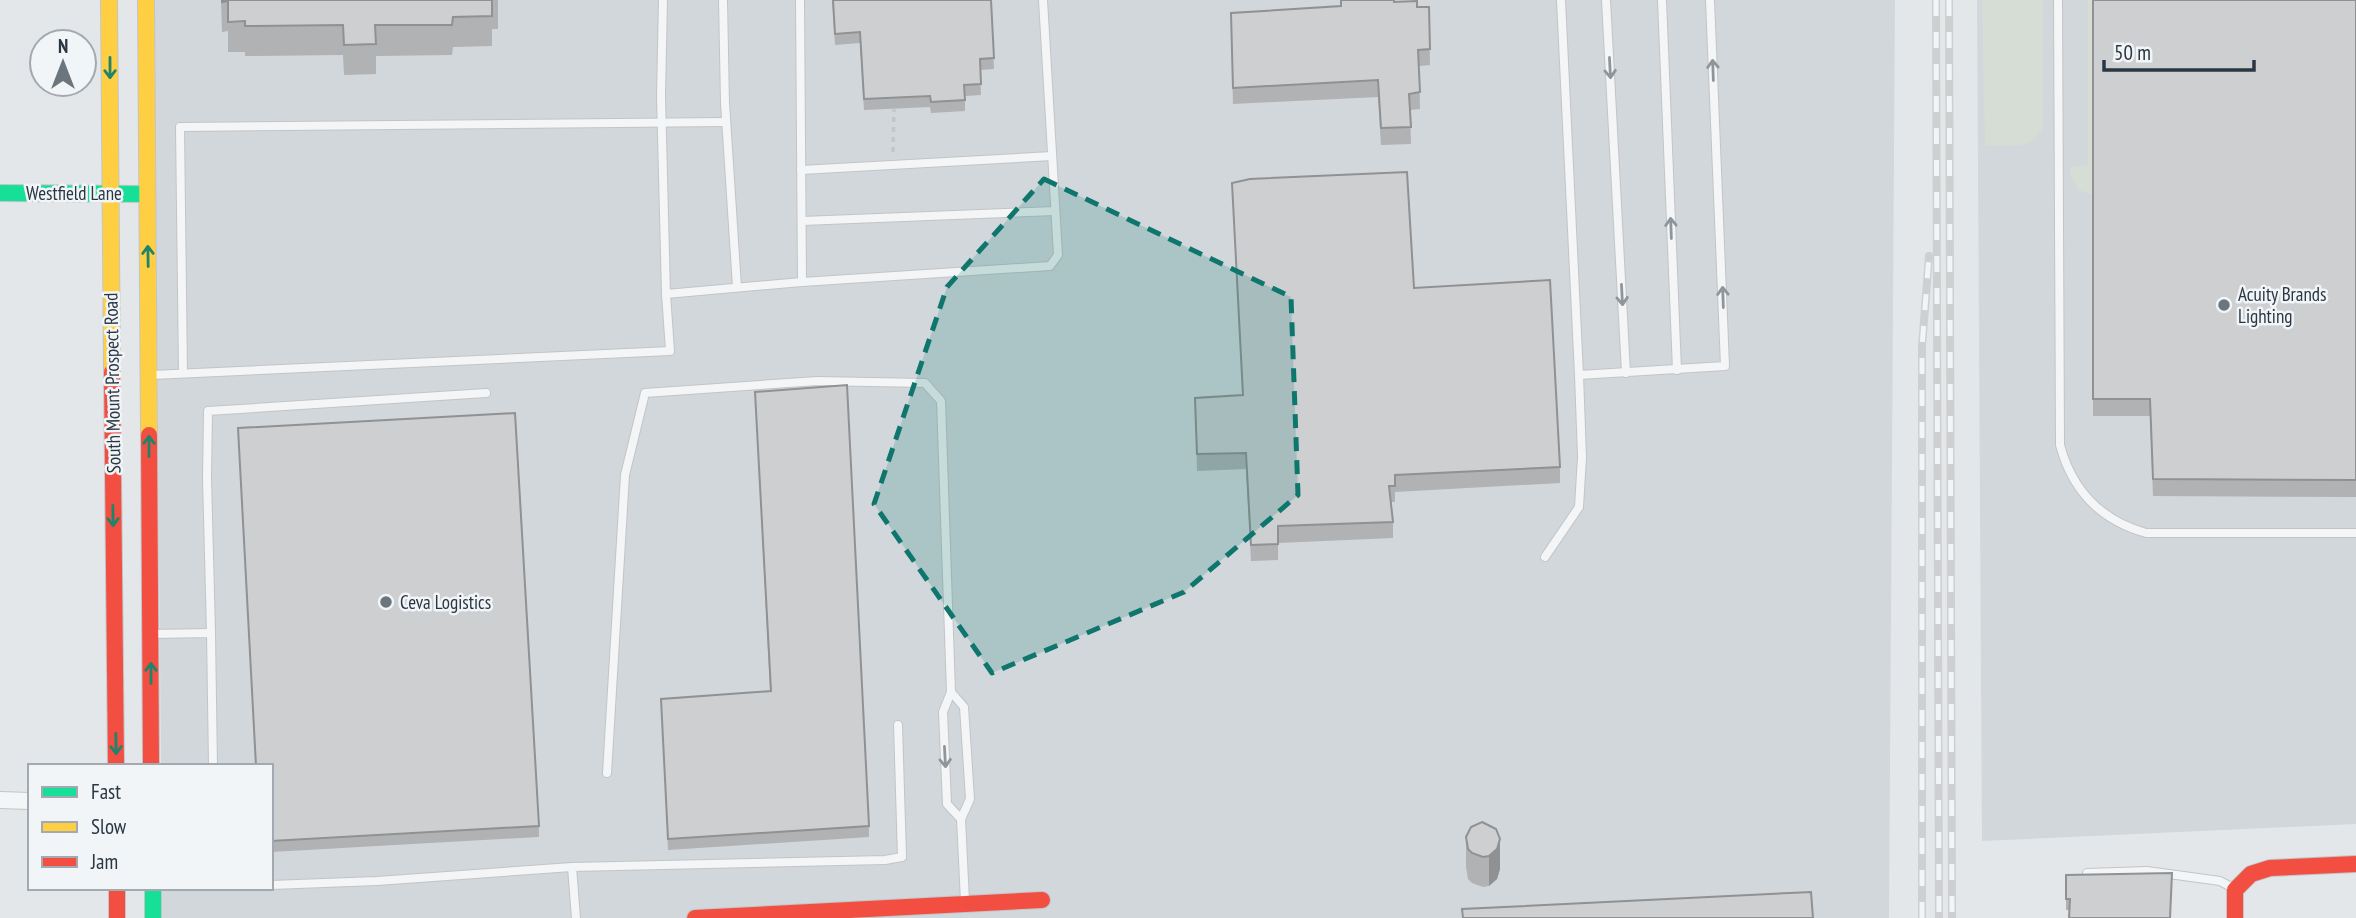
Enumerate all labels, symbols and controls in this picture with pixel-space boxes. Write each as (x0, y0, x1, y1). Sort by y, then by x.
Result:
north arrow (28, 28, 98, 98)
scale bar (2104, 28, 2254, 72)
text: N (58, 34, 68, 58)
text: 50 m (2114, 39, 2151, 66)
one-way arrow (103, 56, 116, 79)
one-way arrow (1604, 56, 1617, 79)
one-way arrow (1706, 59, 1719, 82)
street label: Westfield Lane (26, 181, 122, 205)
one-way arrow (1664, 217, 1677, 240)
one-way arrow (141, 245, 155, 268)
place label: Acuity Brands Lighting (2238, 282, 2326, 328)
one-way arrow (1616, 284, 1629, 307)
one-way arrow (1716, 286, 1729, 309)
street label: South Mount Prospect Road (98, 292, 126, 474)
marker: Acuity Brands Lighting (2216, 297, 2232, 313)
one-way arrow (142, 434, 156, 457)
one-way arrow (107, 504, 120, 527)
place label: Ceva Logistics (400, 590, 491, 614)
marker: Ceva Logistics (378, 594, 394, 610)
one-way arrow (144, 662, 158, 685)
one-way arrow (109, 732, 122, 755)
one-way arrow (938, 746, 951, 769)
legend (28, 764, 273, 890)
text: Fast (91, 778, 121, 805)
text: Slow (91, 813, 127, 840)
text: Jam (90, 848, 118, 875)

